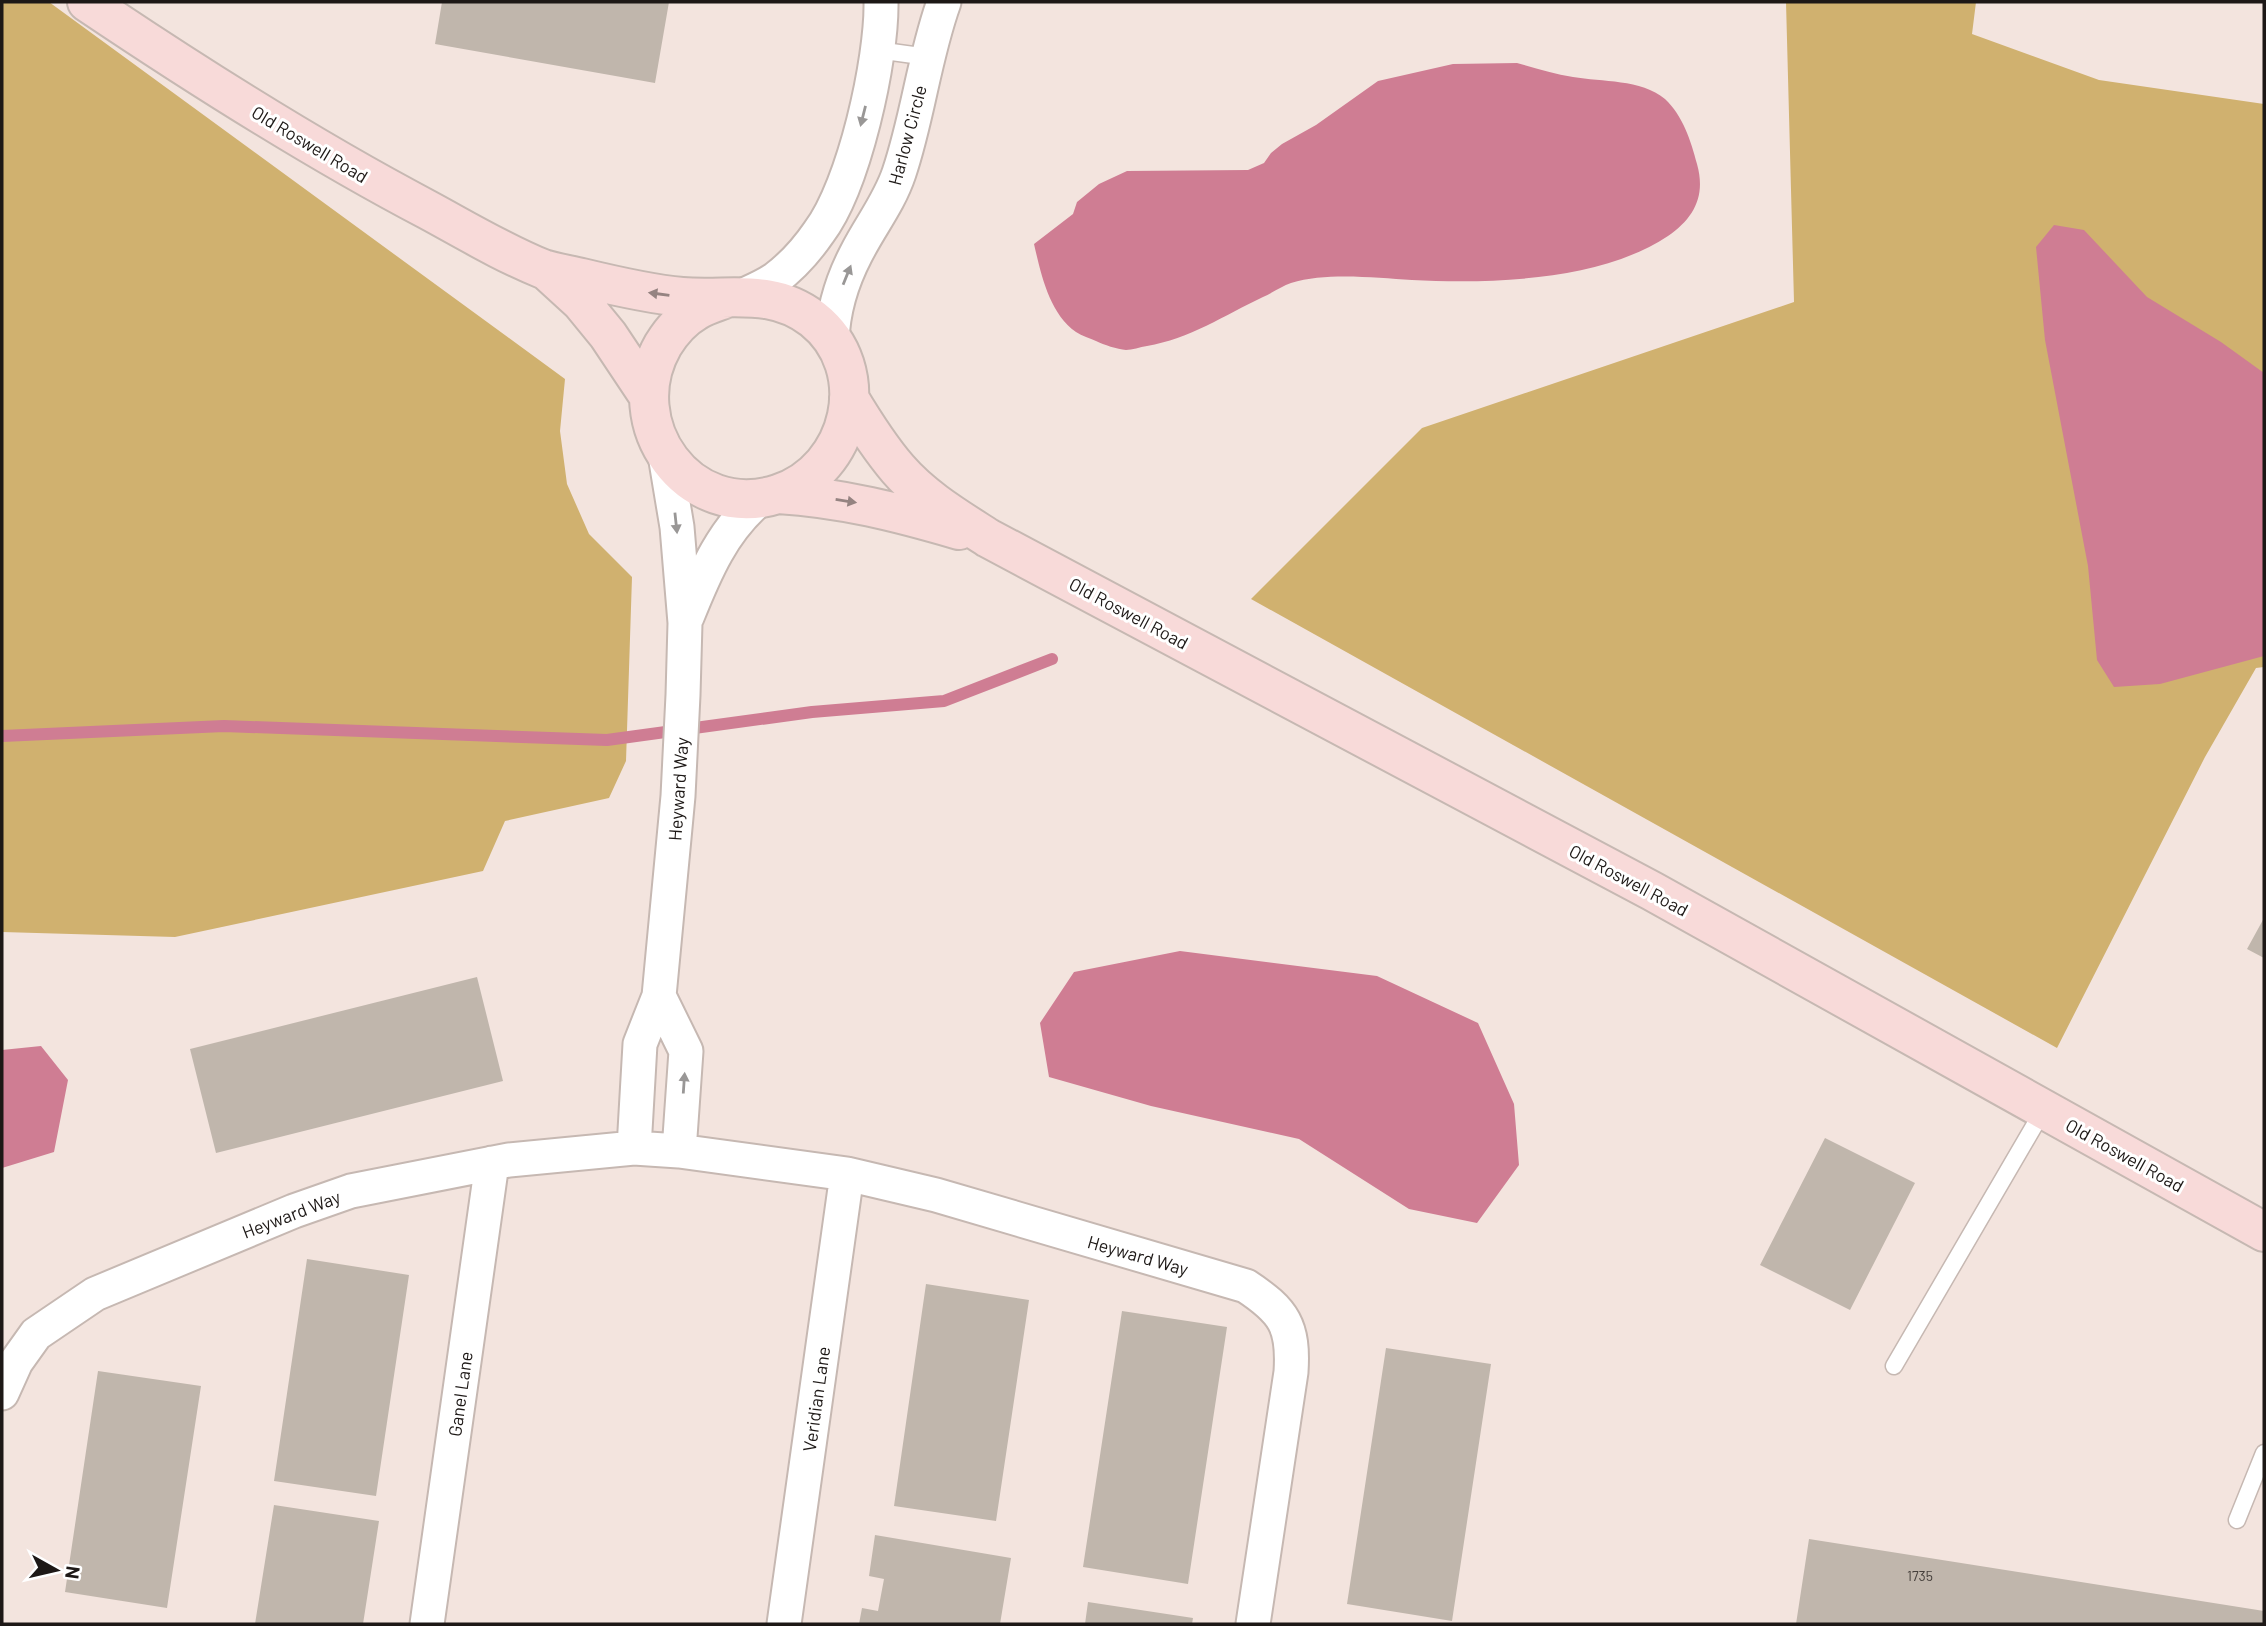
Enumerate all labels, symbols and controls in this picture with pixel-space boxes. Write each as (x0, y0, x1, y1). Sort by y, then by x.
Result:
street label: Harlow Circle (883, 83, 931, 187)
street label: Old Roswell Road (248, 101, 372, 187)
one-way arrow (857, 106, 868, 128)
one-way arrow (842, 264, 853, 285)
one-way arrow (648, 288, 670, 299)
one-way arrow (835, 496, 857, 507)
one-way arrow (671, 512, 682, 534)
street label: Old Roswell Road (1066, 572, 1192, 654)
street label: Heyward Way (663, 737, 693, 841)
street label: Old Roswell Road (1566, 839, 1692, 921)
one-way arrow (679, 1072, 690, 1094)
street label: Old Roswell Road (2062, 1113, 2188, 1197)
street label: Heyward Way (239, 1185, 343, 1243)
street label: Heyward Way (1085, 1230, 1191, 1280)
street label: Veridian Lane (798, 1345, 834, 1453)
street label: Ganel Lane (443, 1350, 477, 1438)
north arrow (21, 1535, 91, 1605)
text: N (61, 1565, 86, 1580)
house number: 1735 (1907, 1567, 1933, 1584)

